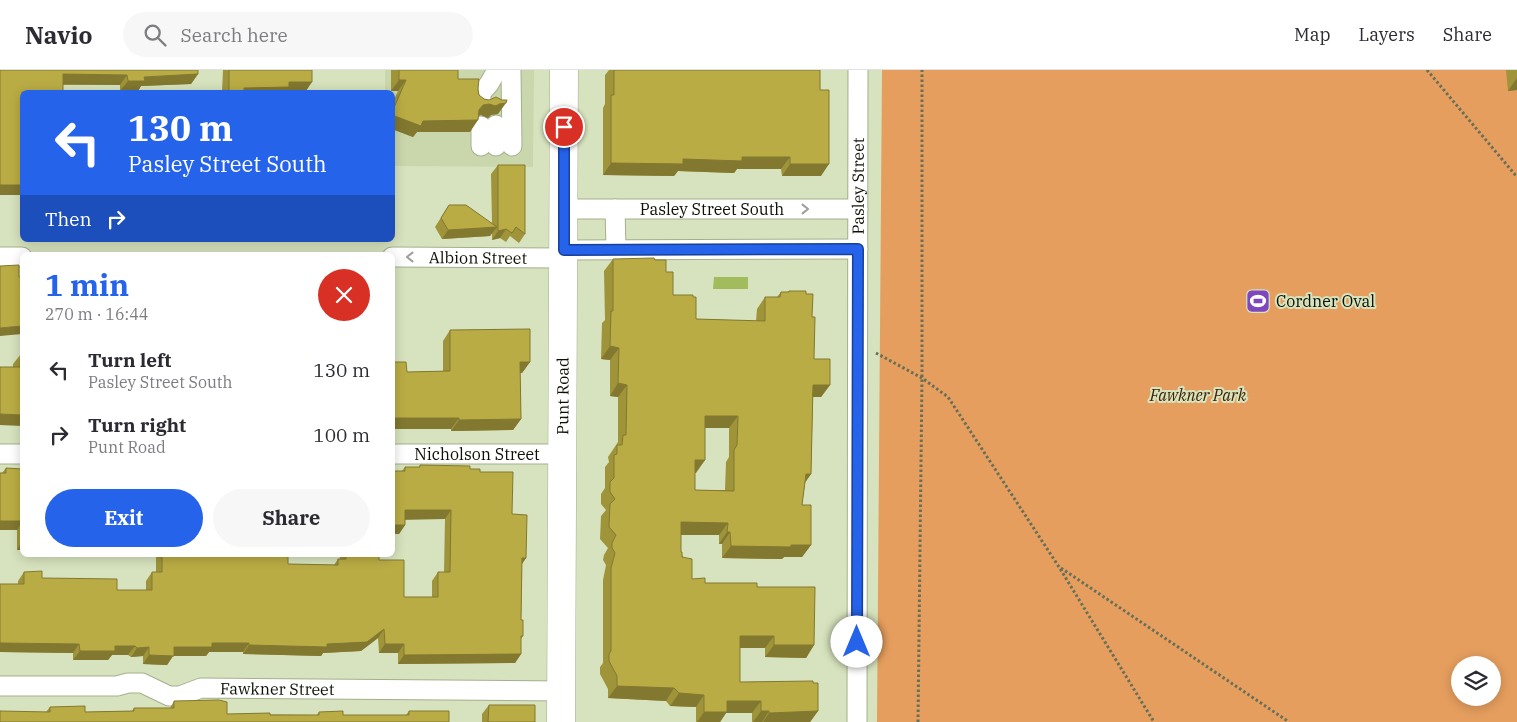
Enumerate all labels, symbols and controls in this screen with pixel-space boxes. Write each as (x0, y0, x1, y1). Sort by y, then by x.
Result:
search box (123, 12, 473, 57)
text: Navio (25, 19, 93, 51)
icon: search (141, 21, 169, 49)
text: Search here (181, 23, 288, 47)
text: Map (1294, 23, 1331, 46)
text: Layers (1359, 23, 1415, 46)
text: Share (1443, 23, 1492, 46)
text: 130 m (128, 105, 233, 151)
pin (543, 106, 585, 148)
icon: left (45, 110, 110, 175)
icon: arrive (550, 113, 578, 141)
street label: Pasley Street (848, 137, 868, 234)
text: Pasley Street South (128, 149, 327, 178)
street label: Pasley Street South (640, 199, 784, 219)
one-way arrow (802, 204, 809, 214)
icon: right (102, 205, 130, 233)
text: Then (45, 207, 92, 231)
street label: Albion Street (429, 247, 528, 268)
one-way arrow (405, 252, 413, 262)
text: 1 min (45, 265, 129, 304)
button: close (318, 269, 370, 321)
sports icon: Cordner Oval (1245, 288, 1271, 314)
place label: Cordner Oval (1276, 291, 1375, 311)
text: 270 m · 16:44 (45, 304, 148, 324)
text: Turn left (88, 348, 171, 372)
icon: left (45, 356, 73, 384)
street label: Punt Road (552, 357, 573, 435)
text: 130 m (313, 358, 370, 382)
text: Pasley Street South (88, 372, 232, 392)
park label: Fawkner Park (1149, 385, 1247, 405)
text: Turn right (88, 413, 186, 437)
icon: right (45, 421, 73, 449)
text: 100 m (313, 423, 370, 447)
text: Punt Road (88, 437, 166, 457)
street label: Nicholson Street (414, 444, 540, 464)
button: Exit (45, 489, 203, 547)
button: Share (213, 489, 370, 547)
position arrow (830, 615, 882, 667)
map controls (1451, 656, 1501, 706)
button: layers (1451, 656, 1501, 706)
street label: Fawkner Street (220, 678, 335, 699)

